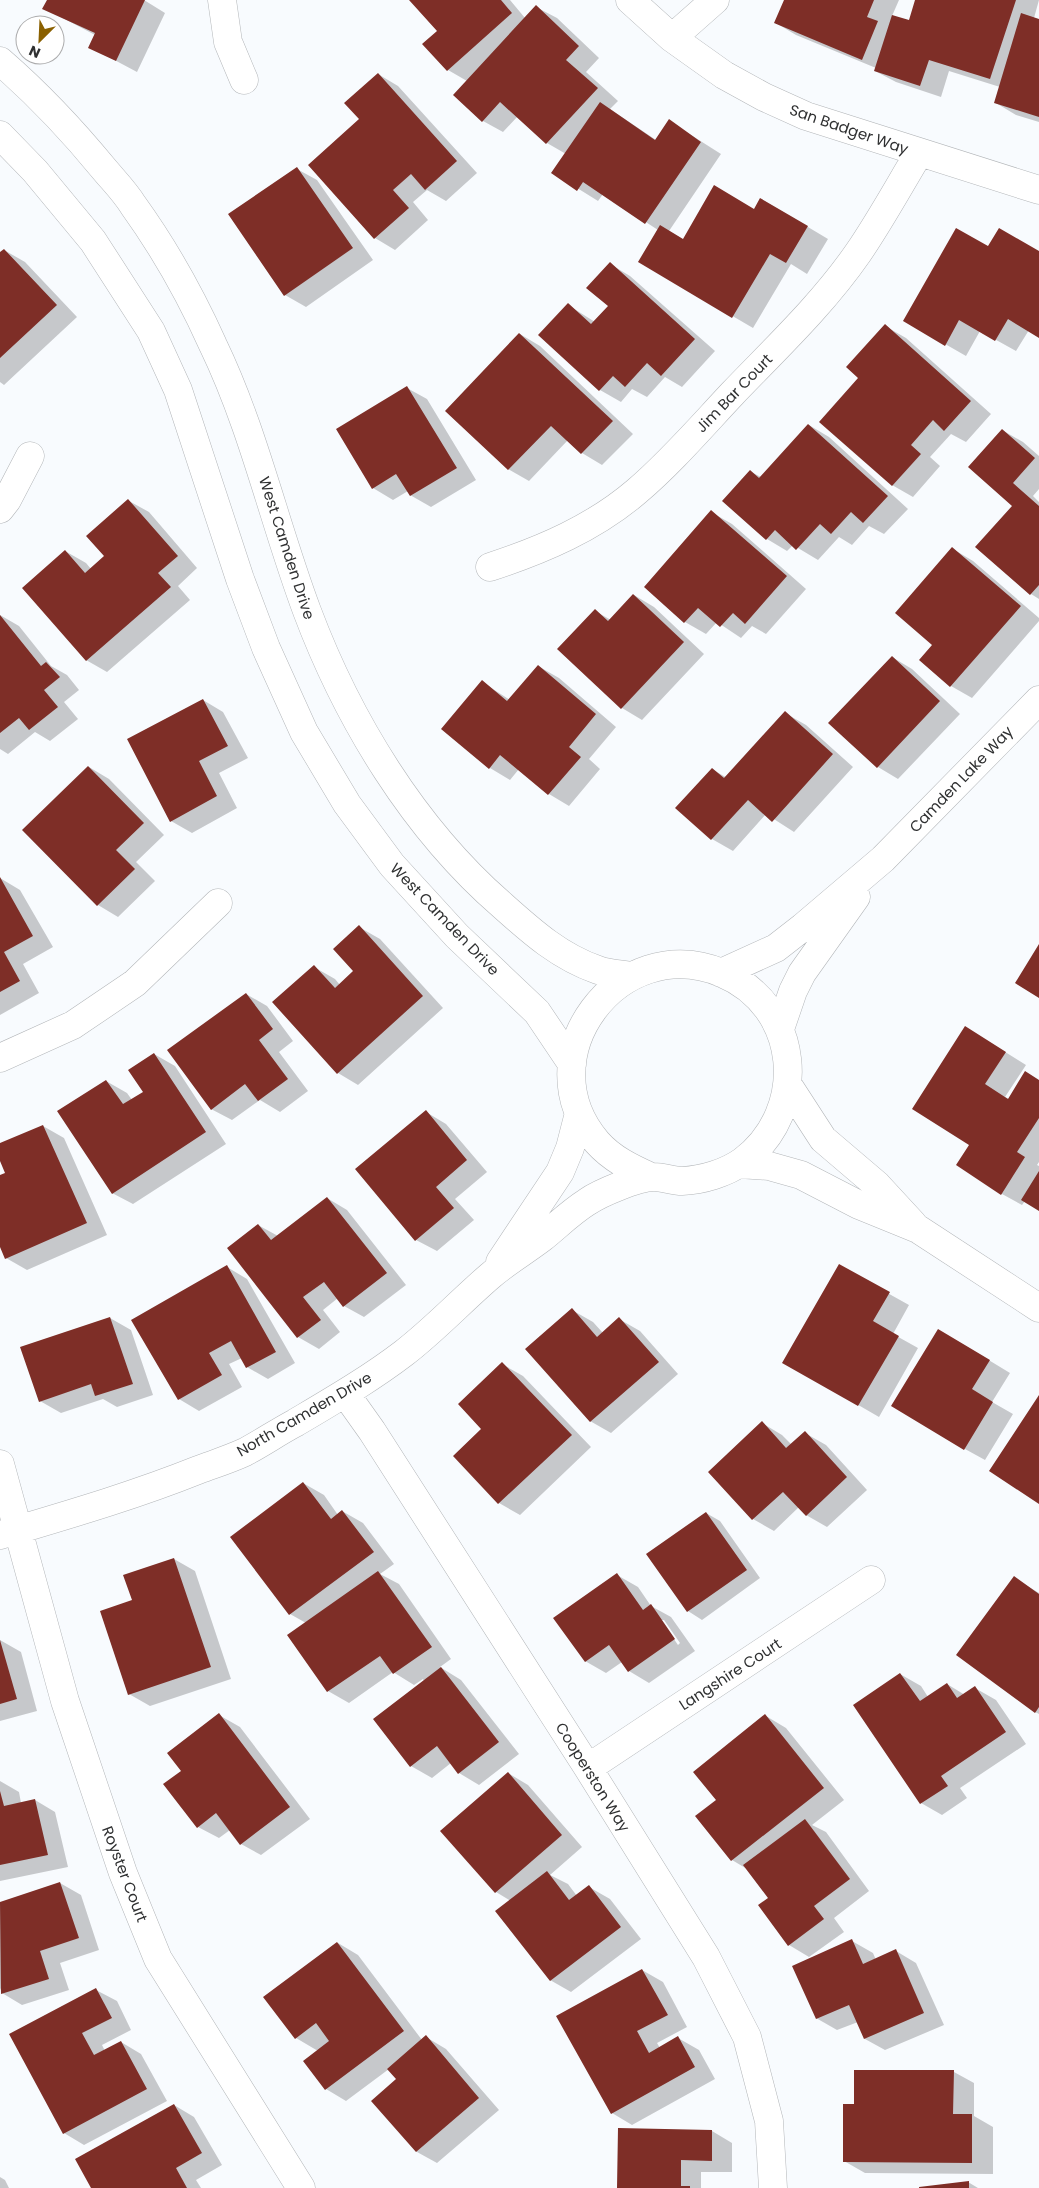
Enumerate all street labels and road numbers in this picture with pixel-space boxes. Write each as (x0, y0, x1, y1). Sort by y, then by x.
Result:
street label: San Badger Way (787, 99, 912, 159)
street label: Jim Bar Court (691, 349, 777, 437)
street label: West Camden Drive (254, 474, 320, 622)
street label: Camden Lake Way (904, 721, 1018, 837)
street label: West Camden Drive (386, 858, 504, 980)
street label: North Camden Drive (233, 1367, 375, 1461)
street label: Langshire Court (675, 1633, 785, 1715)
street label: Cooperston Way (551, 1718, 635, 1836)
street label: Royster Court (97, 1823, 153, 1925)

